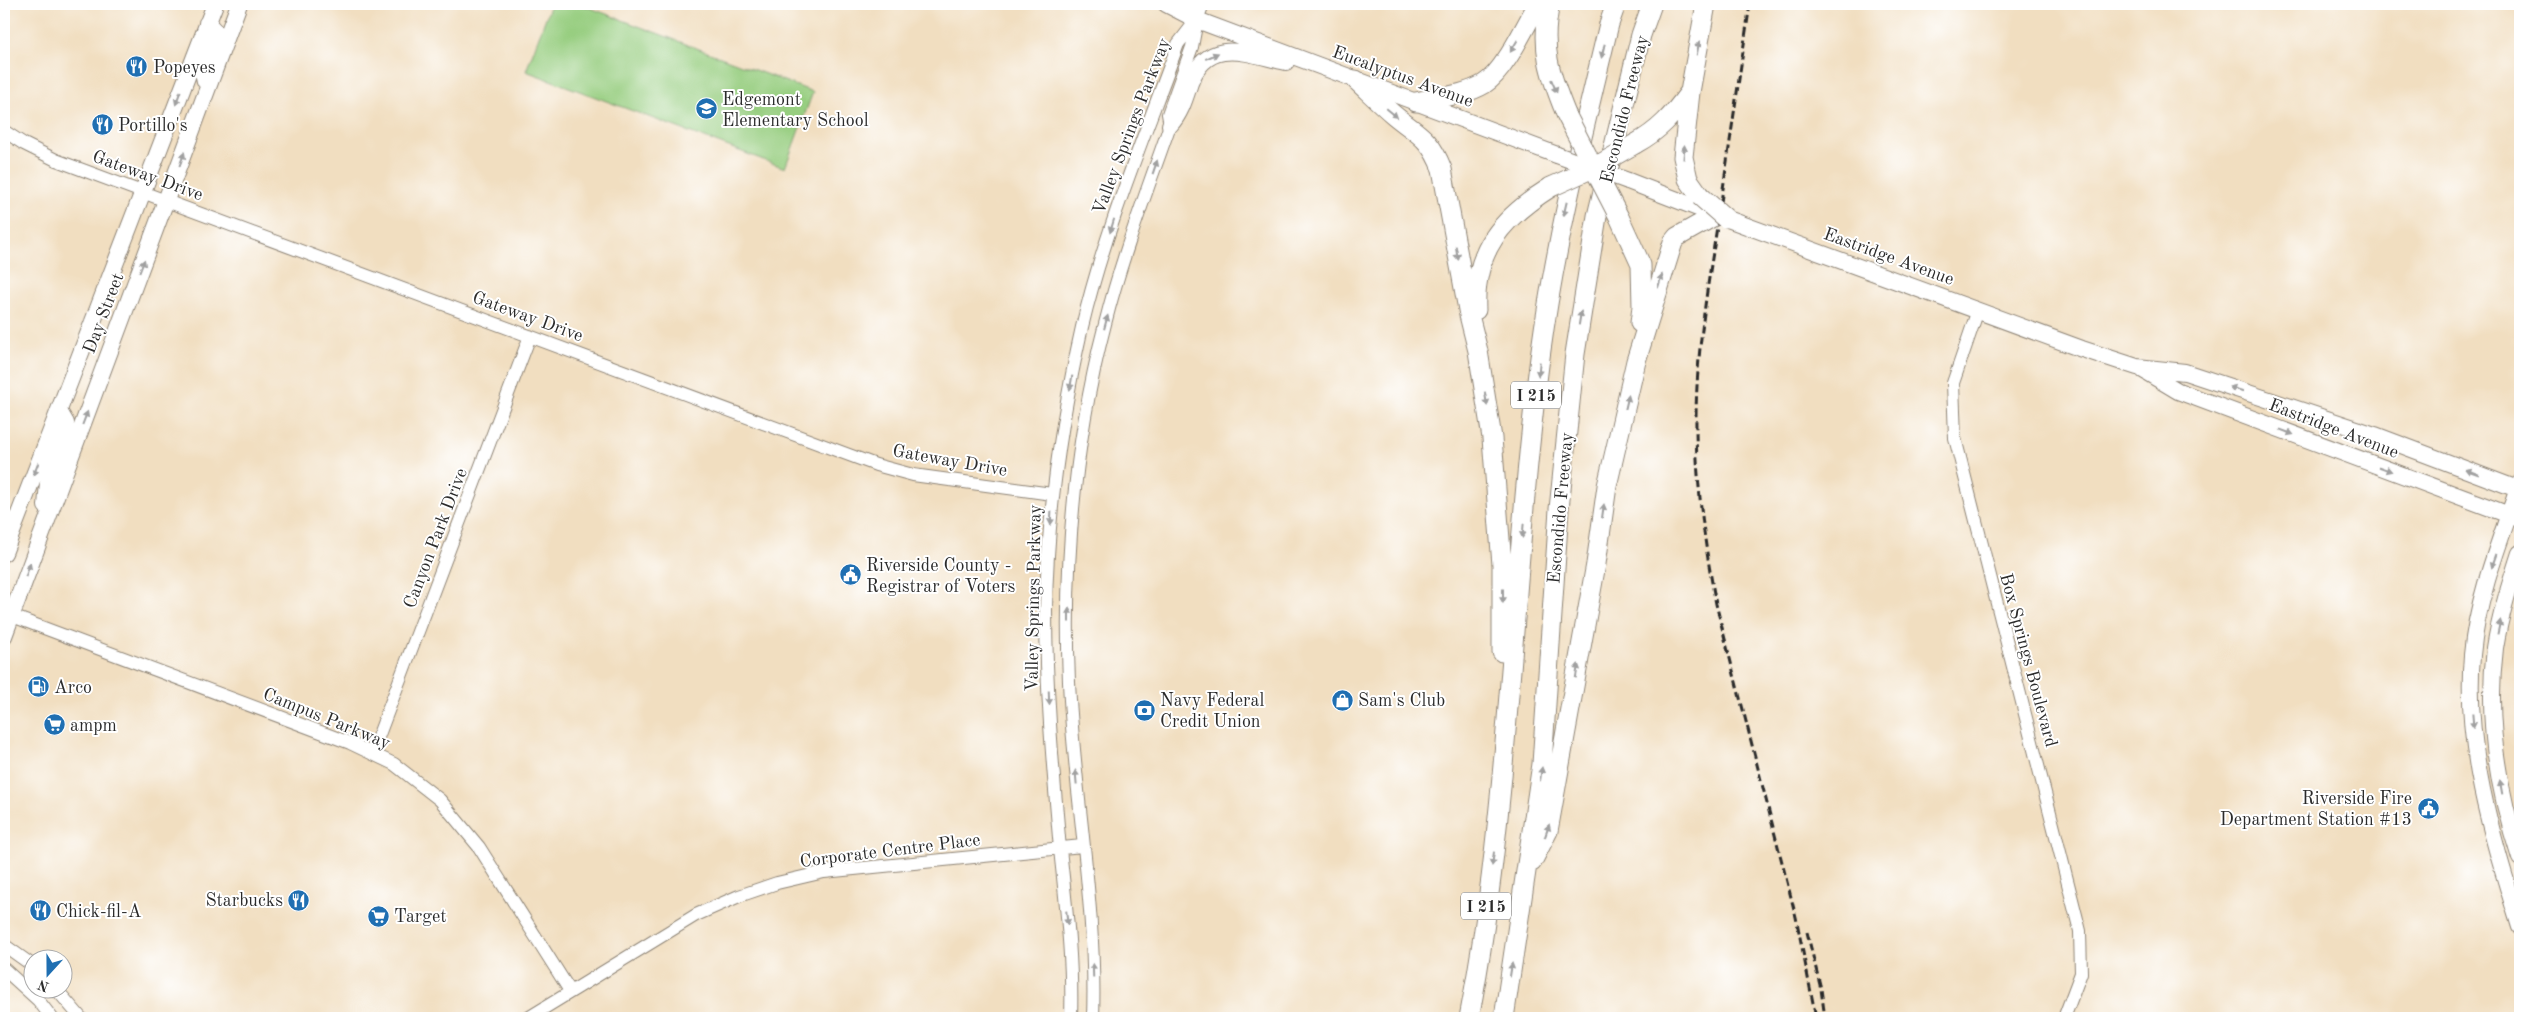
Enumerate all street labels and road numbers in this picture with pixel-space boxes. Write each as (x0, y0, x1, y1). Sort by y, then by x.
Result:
street label: Escondido Freeway (1598, 33, 1652, 185)
street label: Valley Springs Parkway (1090, 35, 1174, 217)
street label: Eucalyptus Avenue (1330, 43, 1475, 111)
street label: Gateway Drive (90, 148, 205, 204)
street label: Eastridge Avenue (1821, 225, 1956, 289)
street label: Day Street (80, 270, 128, 356)
street label: Gateway Drive (470, 289, 585, 345)
road number: I 215 (1511, 382, 1561, 408)
street label: Eastridge Avenue (2266, 396, 2401, 462)
street label: Escondido Freeway (1545, 431, 1577, 585)
street label: Gateway Drive (891, 442, 1009, 480)
street label: Canyon Park Drive (401, 466, 471, 611)
street label: Valley Springs Parkway (1023, 504, 1045, 692)
street label: Box Springs Boulevard (1996, 571, 2060, 749)
street label: Campus Parkway (260, 685, 393, 753)
street label: Corporate Centre Place (799, 831, 981, 871)
road number: I 215 (1461, 892, 1511, 919)

